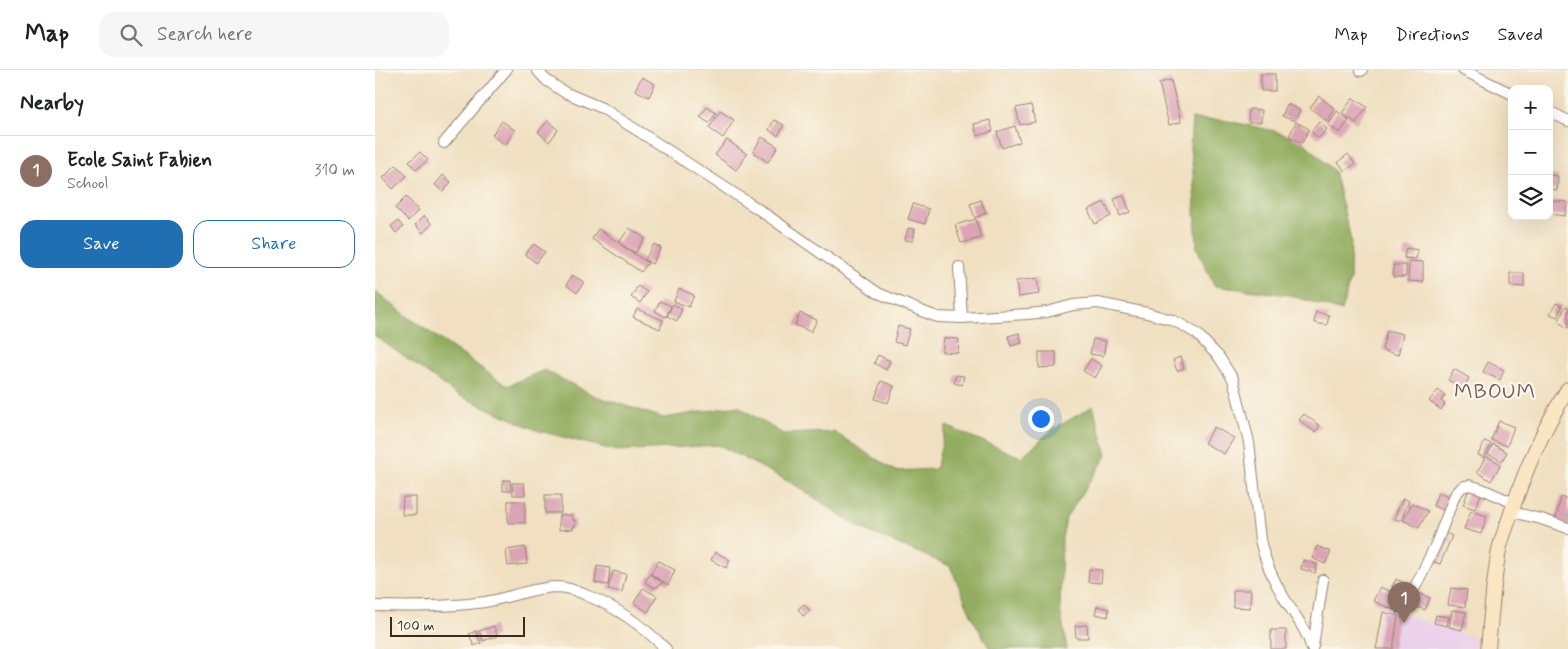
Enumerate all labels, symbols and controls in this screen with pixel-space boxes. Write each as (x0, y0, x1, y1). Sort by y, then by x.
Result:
search box (99, 12, 449, 57)
text: Map (25, 19, 69, 50)
icon: search (117, 21, 145, 49)
text: Search here (157, 22, 253, 47)
text: Map (1335, 23, 1368, 47)
text: Directions (1396, 23, 1470, 47)
text: Saved (1498, 23, 1543, 47)
map controls (1508, 85, 1553, 220)
button: + (1508, 85, 1553, 130)
text: Nearby (20, 89, 84, 117)
button: − (1508, 130, 1553, 175)
text: Ecole Saint Fabien (67, 148, 212, 173)
text: 1 (32, 160, 40, 181)
text: 310 m (314, 160, 355, 181)
text: School (67, 173, 108, 194)
button: layers (1508, 175, 1553, 220)
button: Save (20, 220, 183, 268)
button: Share (193, 220, 355, 268)
district label: MBOUM (1454, 378, 1536, 406)
your location (1028, 406, 1054, 432)
pin: 1 (1388, 582, 1420, 623)
scale bar (390, 614, 525, 637)
text: 100 m (397, 617, 435, 635)

